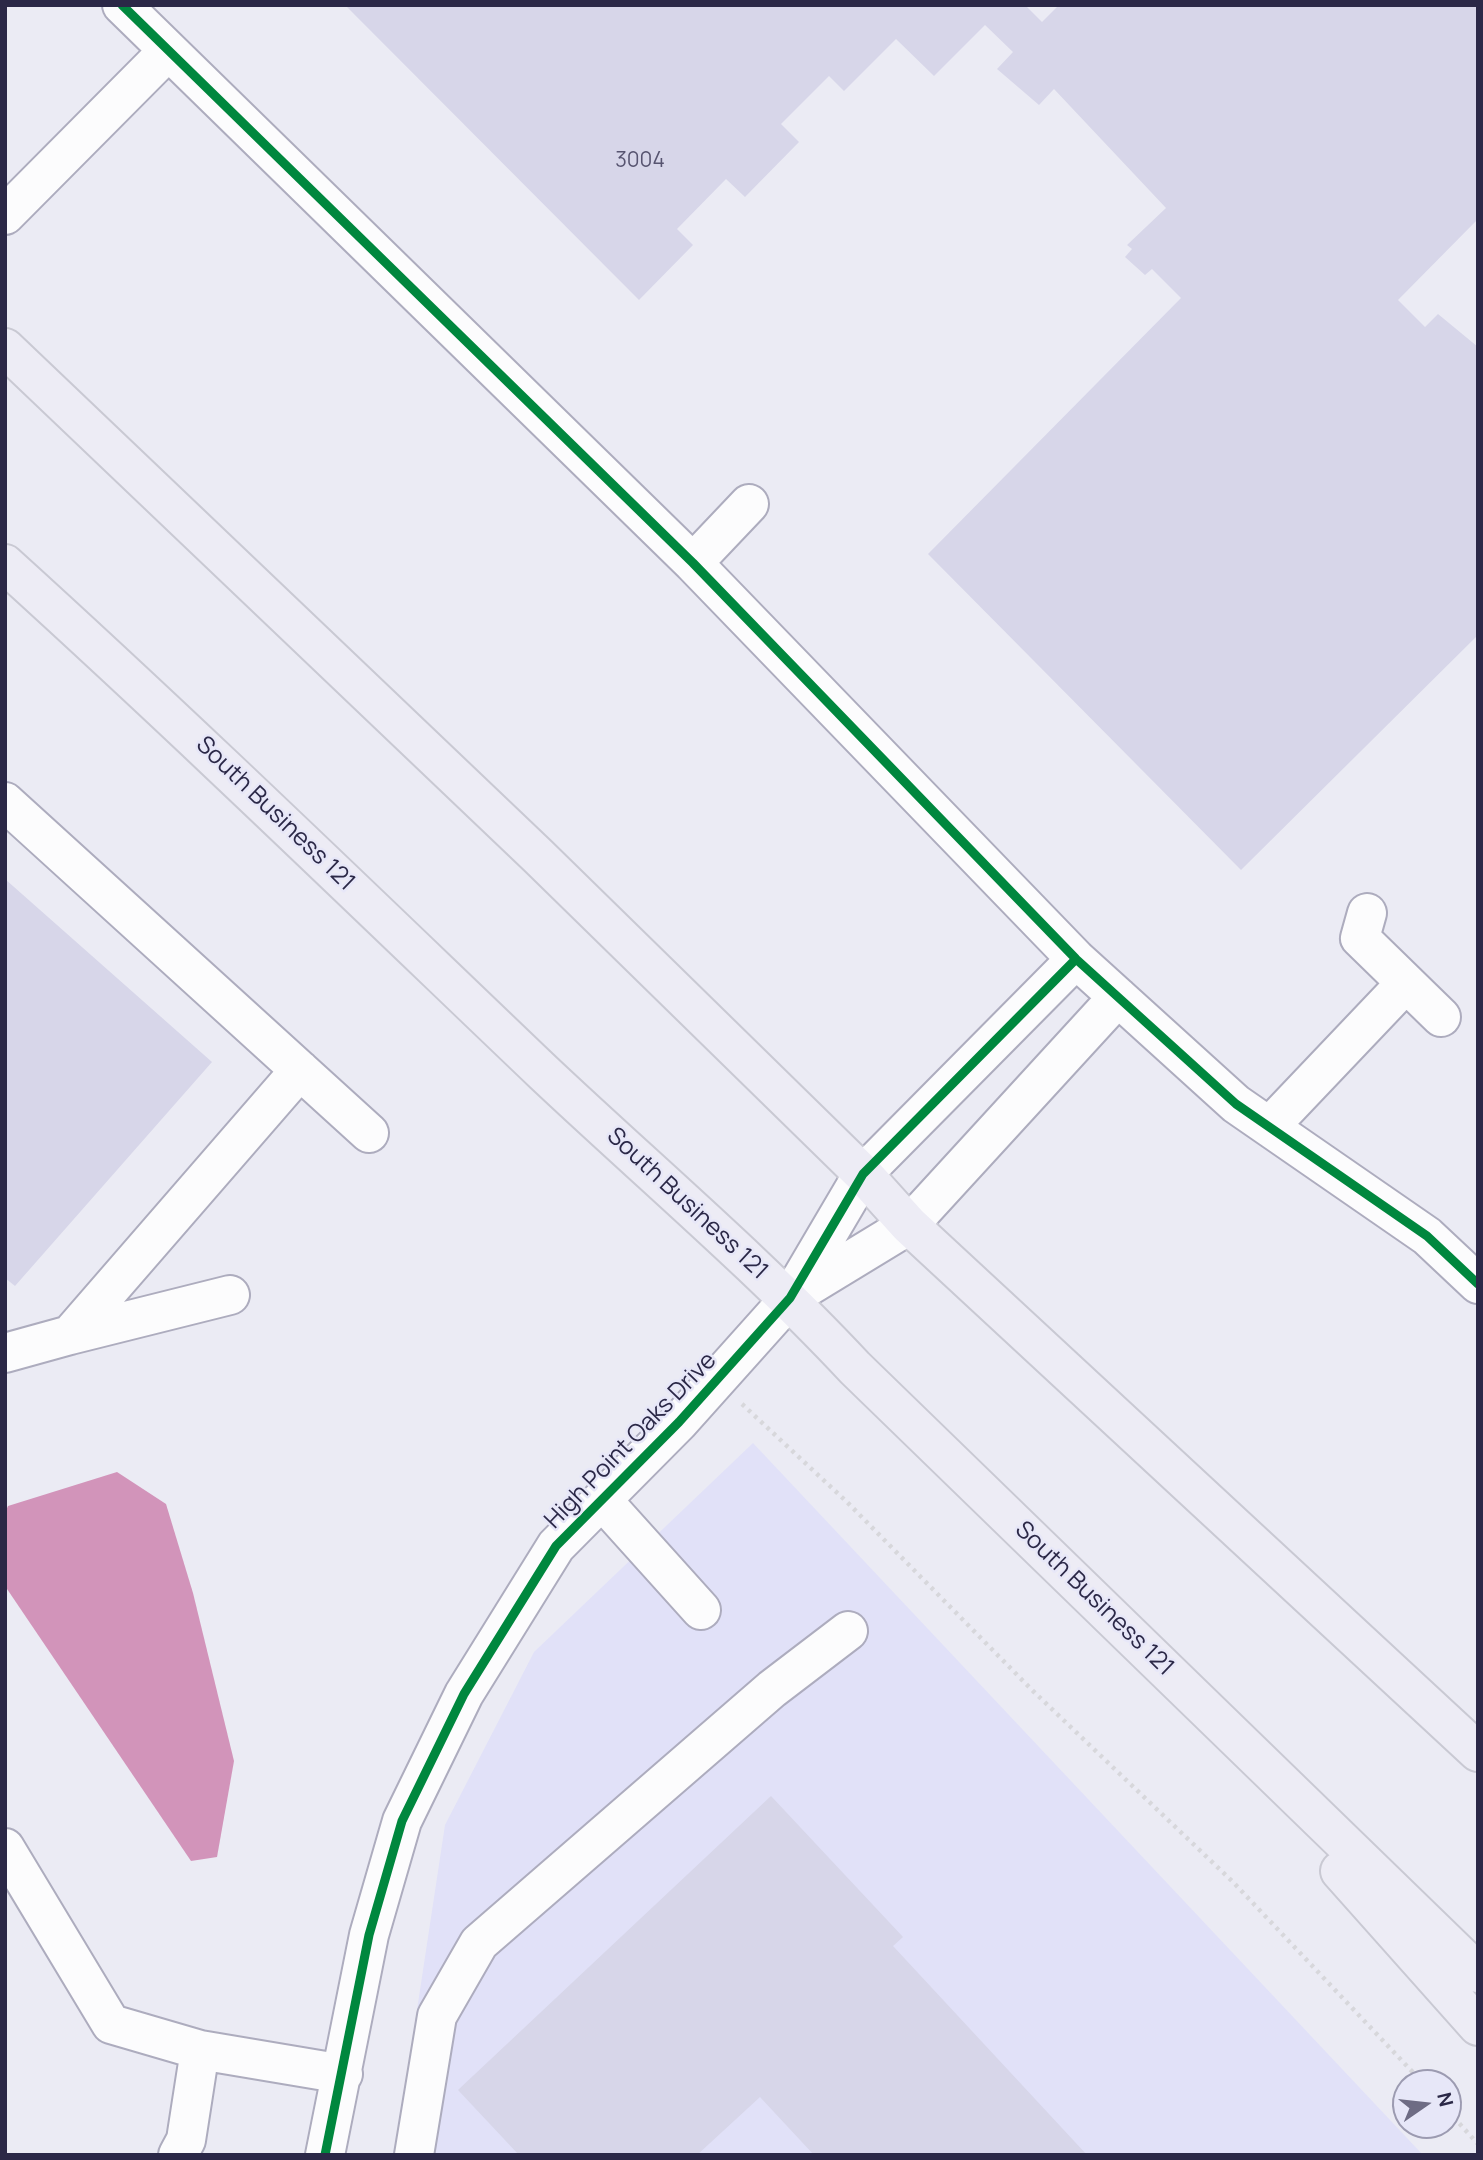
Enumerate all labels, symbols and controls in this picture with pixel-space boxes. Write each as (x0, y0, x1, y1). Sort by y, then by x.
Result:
house number: 3004 (615, 148, 665, 174)
street label: South Business 121 (190, 731, 360, 897)
street label: South Business 121 (600, 1122, 774, 1286)
street label: High Point Oaks Drive (539, 1347, 723, 1535)
street label: South Business 121 (1009, 1516, 1179, 1682)
north arrow (1392, 2069, 1462, 2139)
text: N (1431, 2090, 1460, 2109)

